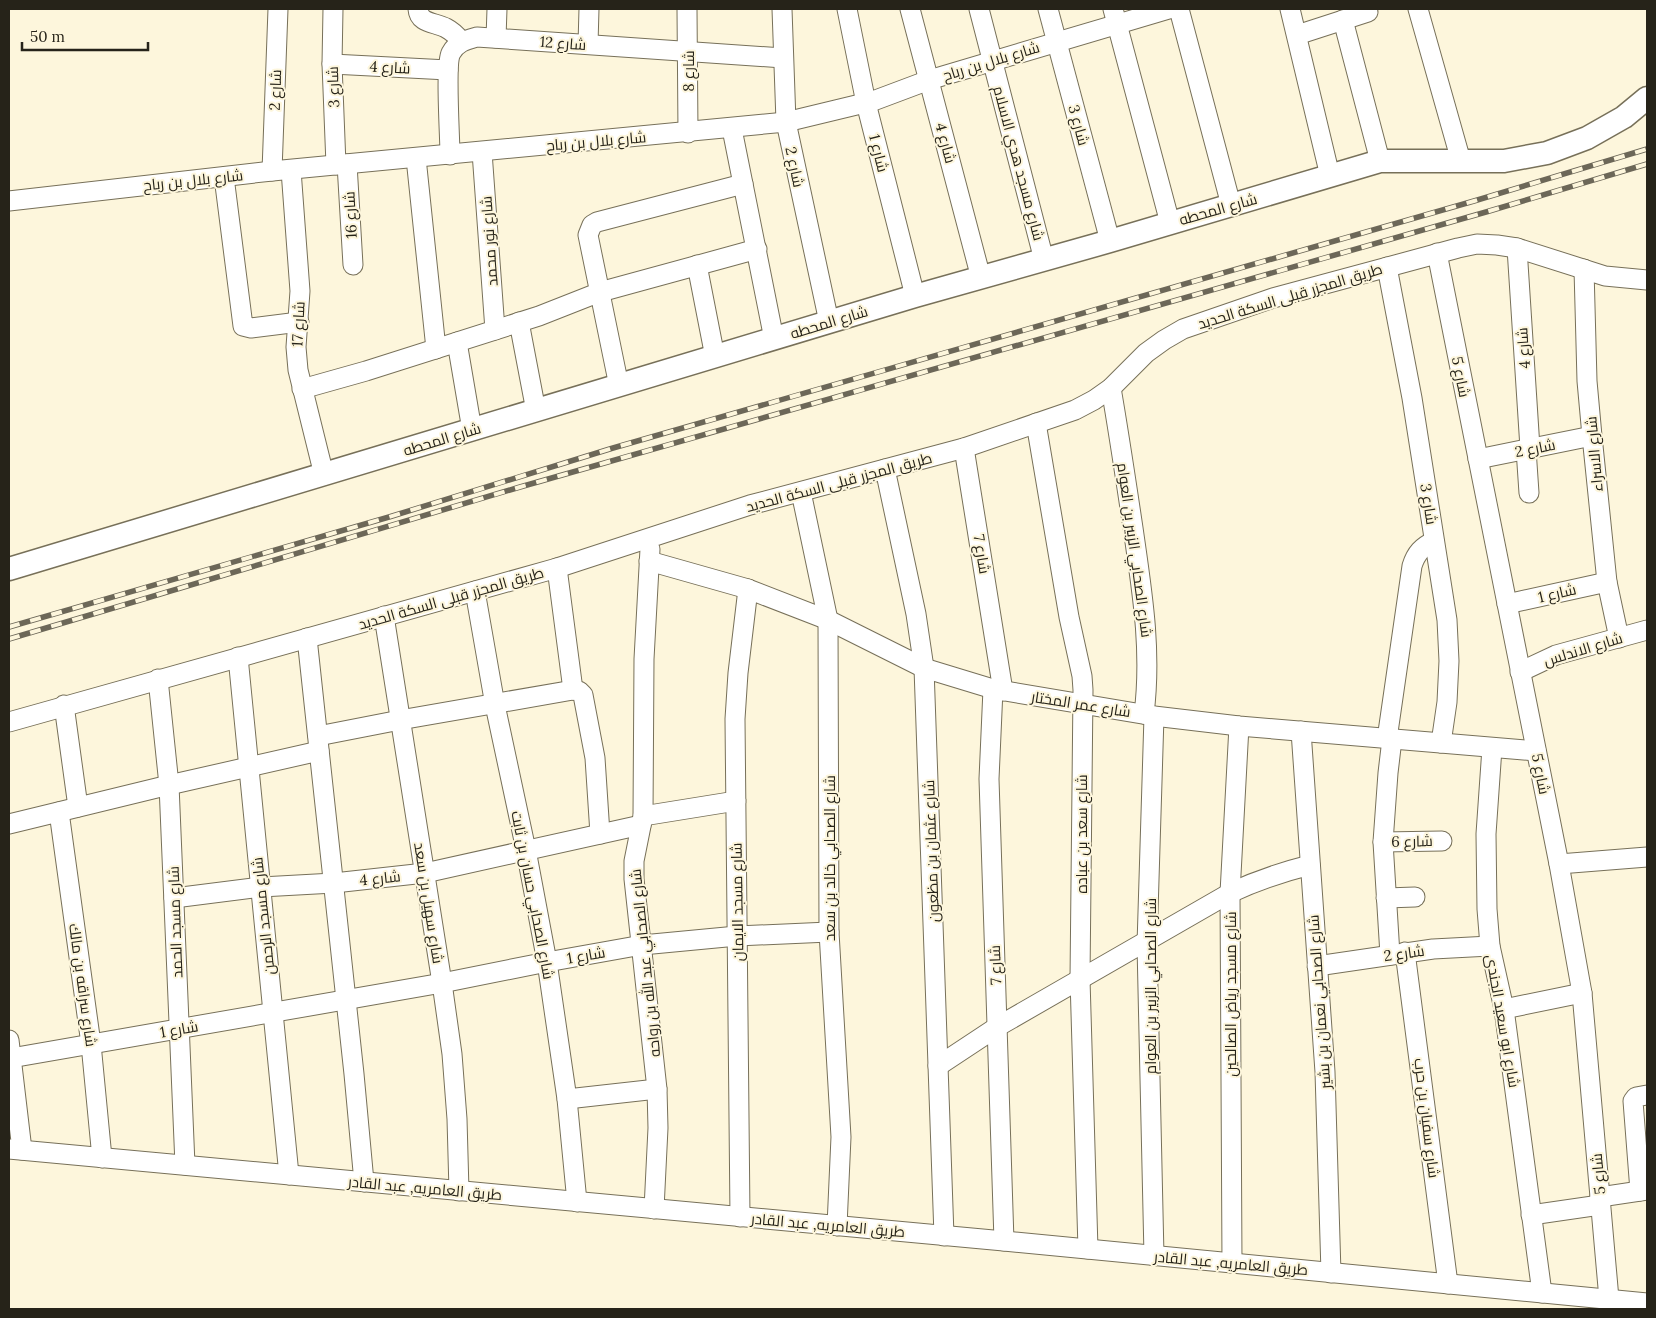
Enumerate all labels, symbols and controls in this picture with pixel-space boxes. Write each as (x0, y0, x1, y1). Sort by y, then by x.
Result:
scale bar (22, 20, 149, 52)
text: 50 m (30, 27, 65, 46)
street label: شارع 12 (539, 32, 587, 56)
street label: شارع بلال بن رباح (940, 37, 1042, 87)
street label: شارع 8 (679, 50, 700, 92)
street label: شارع 4 (369, 56, 411, 80)
street label: شارع 3 (323, 66, 345, 108)
street label: شارع 2 (265, 69, 287, 111)
street label: شارع مسجد هدي الاسلام (986, 84, 1049, 243)
street label: شارع 3 (1063, 103, 1094, 148)
street label: شارع 4 (930, 121, 961, 166)
street label: شارع بلال بن رباح (545, 127, 647, 157)
street label: شارع 1 (863, 132, 893, 174)
street label: شارع 2 (779, 145, 809, 189)
street label: شارع بلال بن رباح (142, 165, 244, 197)
street label: شارع المحطه (1177, 189, 1260, 231)
street label: شارع 16 (339, 191, 363, 239)
street label: شارع نور محمد (476, 195, 504, 287)
street label: طريق المجزر قبلى السكة الحديد (1195, 259, 1385, 334)
street label: شارع 17 (287, 301, 311, 347)
street label: شارع المحطه (788, 301, 871, 345)
street label: شارع 4 (1512, 327, 1536, 369)
street label: شارع 5 (1446, 355, 1474, 399)
street label: شارع الاسراء (1581, 415, 1609, 492)
street label: شارع المحطه (401, 418, 484, 462)
street label: شارع 2 (1513, 435, 1557, 463)
street label: طريق المجزر قبلى السكة الحديد (744, 448, 934, 517)
street label: شارع الصحابي الزبير بن العوام (1110, 461, 1157, 639)
street label: شارع 3 (1414, 482, 1442, 526)
street label: شارع 7 (968, 533, 995, 576)
street label: طريق المجزر قبلى السكة الحديد (356, 562, 546, 635)
street label: شارع 1 (1536, 579, 1578, 609)
street label: شارع الاندلس (1541, 628, 1625, 672)
street label: شارع عمر المختار (1029, 687, 1132, 723)
street label: شارع 5 (1526, 752, 1554, 796)
street label: شارع سعد بن عباده (1072, 774, 1093, 894)
street label: شارع الصحابي خالد بن سعد (820, 775, 842, 941)
street label: شارع عثمان بن مظعون (919, 780, 945, 922)
street label: شارع الصحابي حسان بن ثابت (504, 809, 559, 981)
street label: شارع 6 (1391, 831, 1433, 853)
street label: شارع سهيل بن سعد (408, 841, 448, 965)
street label: شارع مسجد الايمان (726, 842, 750, 962)
street label: شارع مسجد الرحمن (247, 856, 281, 976)
street label: شارع مسجد الحمد (164, 866, 188, 978)
street label: شارع 4 (359, 866, 402, 892)
street label: شارع الصحابي عبد الله بن رواحه (626, 868, 667, 1058)
street label: شارع الصحابي الزبير بن العوام (1141, 898, 1163, 1074)
street label: شارع مسجد رياض الصالحين (1221, 911, 1242, 1077)
street label: شارع الصحابي نعمان بن بشير (1303, 914, 1338, 1091)
street label: شارع سراقه بن مالك (63, 922, 101, 1048)
street label: شارع 2 (1382, 941, 1426, 967)
street label: شارع 1 (565, 942, 607, 970)
street label: شارع 7 (985, 945, 1007, 985)
street label: شارع ابو سعيد الجندى (1480, 953, 1524, 1090)
street label: شارع 1 (158, 1016, 200, 1044)
street label: شارع سفيان بن حرب (1408, 1057, 1444, 1179)
street label: شارع 5 (1587, 1152, 1611, 1195)
street label: طريق العامريه, عبد القادر (346, 1172, 503, 1205)
street label: طريق العامريه, عبد القادر (749, 1209, 906, 1242)
street label: طريق العامريه, عبد القادر (1152, 1247, 1309, 1280)

